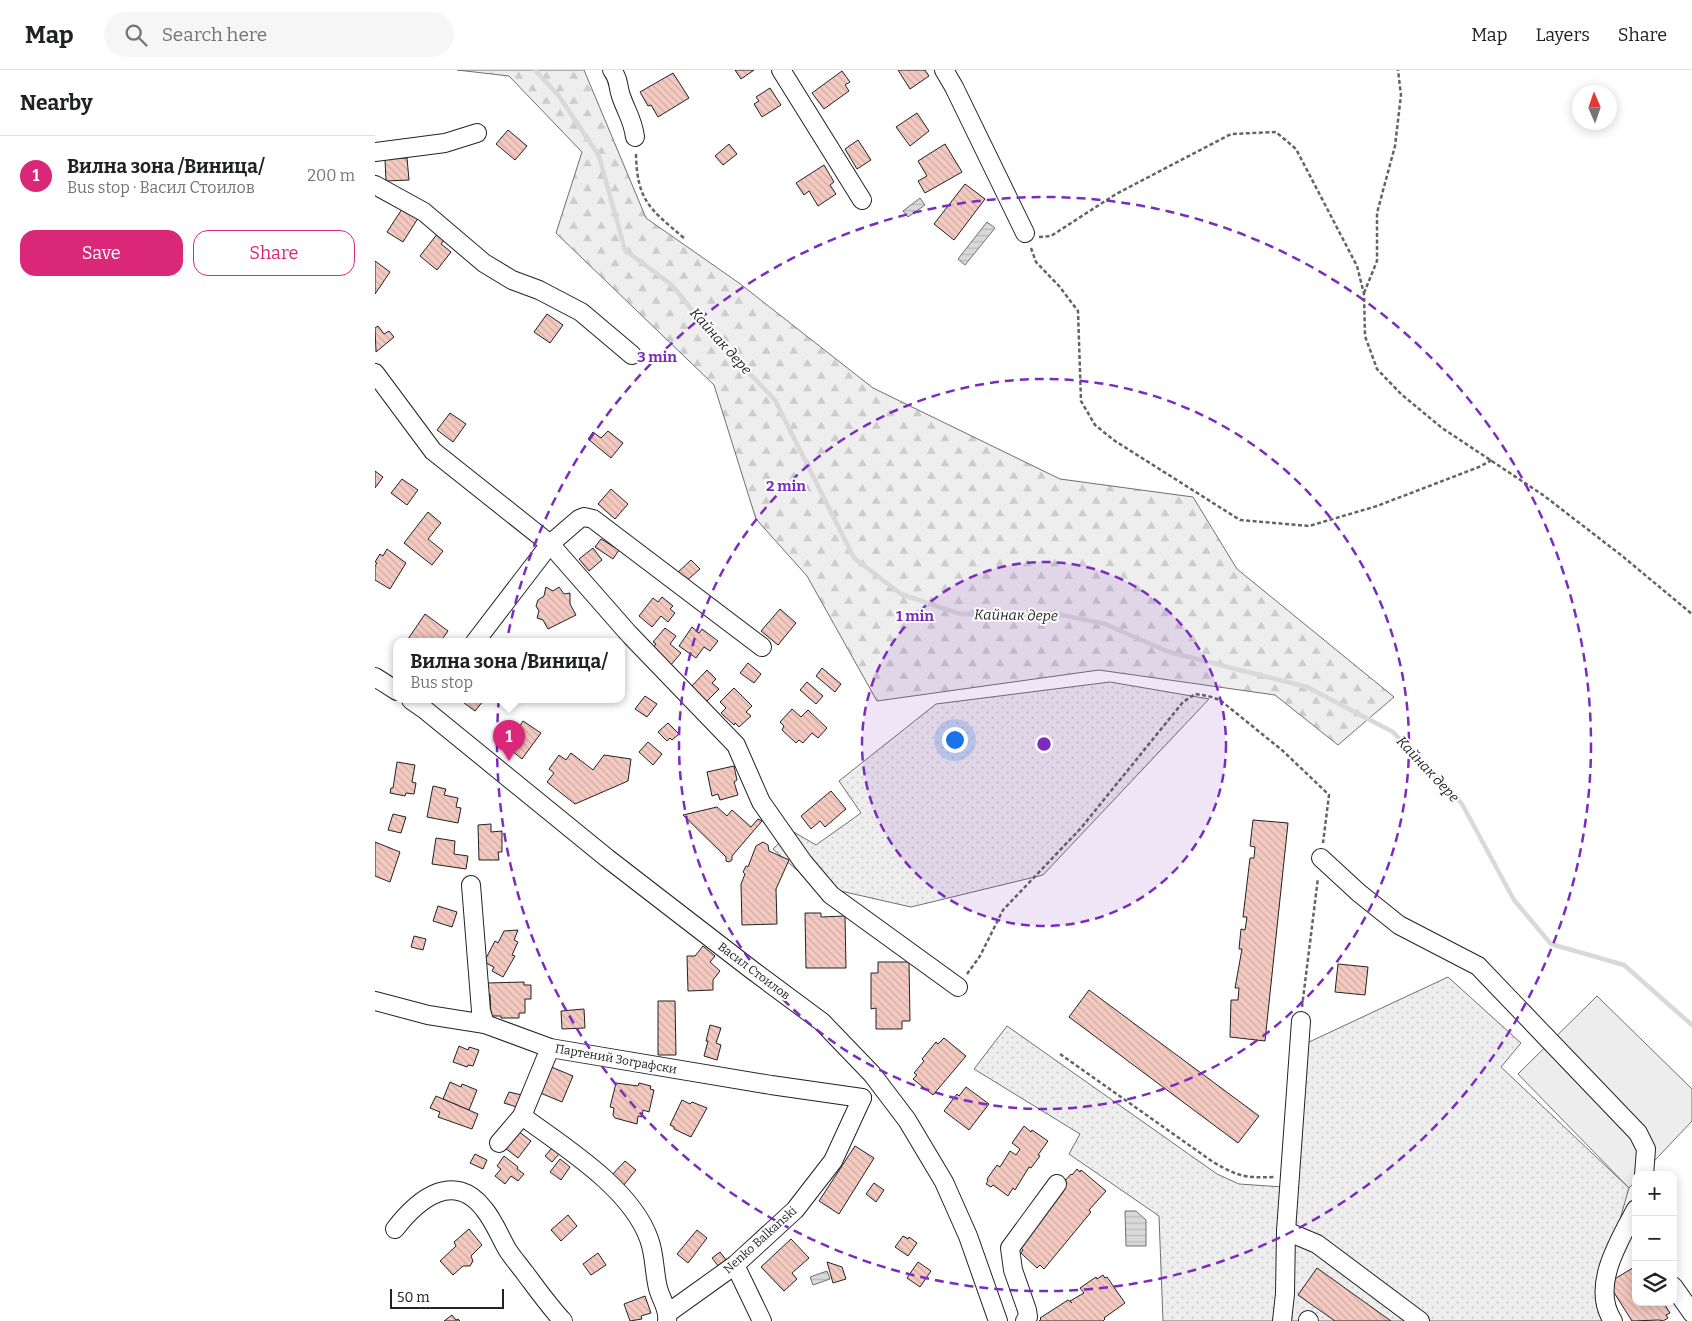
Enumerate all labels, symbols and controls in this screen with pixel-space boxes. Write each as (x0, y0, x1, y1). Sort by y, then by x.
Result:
search box (104, 12, 454, 57)
text: Map (25, 21, 74, 49)
icon: search (122, 21, 150, 49)
text: Search here (162, 23, 267, 46)
text: Map (1471, 24, 1507, 46)
text: Layers (1535, 24, 1590, 46)
text: Share (1618, 24, 1667, 46)
north arrow (1572, 85, 1617, 130)
text: Nearby (20, 90, 93, 116)
text: Вилна зона /Виница/ (67, 155, 265, 178)
text: 1 (33, 166, 39, 185)
text: 200 m (307, 166, 355, 185)
text: Bus stop · Васил Стоилов (67, 178, 255, 197)
button: Save (20, 230, 183, 276)
button: Share (193, 230, 355, 276)
water label: Кайнак дере (686, 304, 755, 378)
text: 3 min (637, 348, 677, 366)
text: 2 min (766, 477, 806, 495)
water label: Кайнак дере (974, 606, 1058, 625)
text: 1 min (896, 607, 934, 625)
popup (393, 638, 625, 703)
text: Вилна зона /Виница/ (410, 650, 608, 673)
text: Bus stop (410, 673, 473, 692)
pin: 1 (493, 720, 525, 761)
your location (942, 727, 968, 753)
water label: Кайнак дере (1393, 733, 1462, 806)
centre of rings (1035, 735, 1053, 753)
street label: Васил Стоилов (715, 939, 793, 1003)
street label: Партений Зографски (554, 1041, 678, 1077)
map controls (1632, 1171, 1677, 1306)
button: + (1632, 1171, 1677, 1216)
street label: Nenko Balkanski (721, 1203, 800, 1276)
button: − (1632, 1216, 1677, 1261)
button: layers (1632, 1261, 1677, 1306)
scale bar (390, 1286, 504, 1309)
text: 50 m (397, 1289, 430, 1306)

